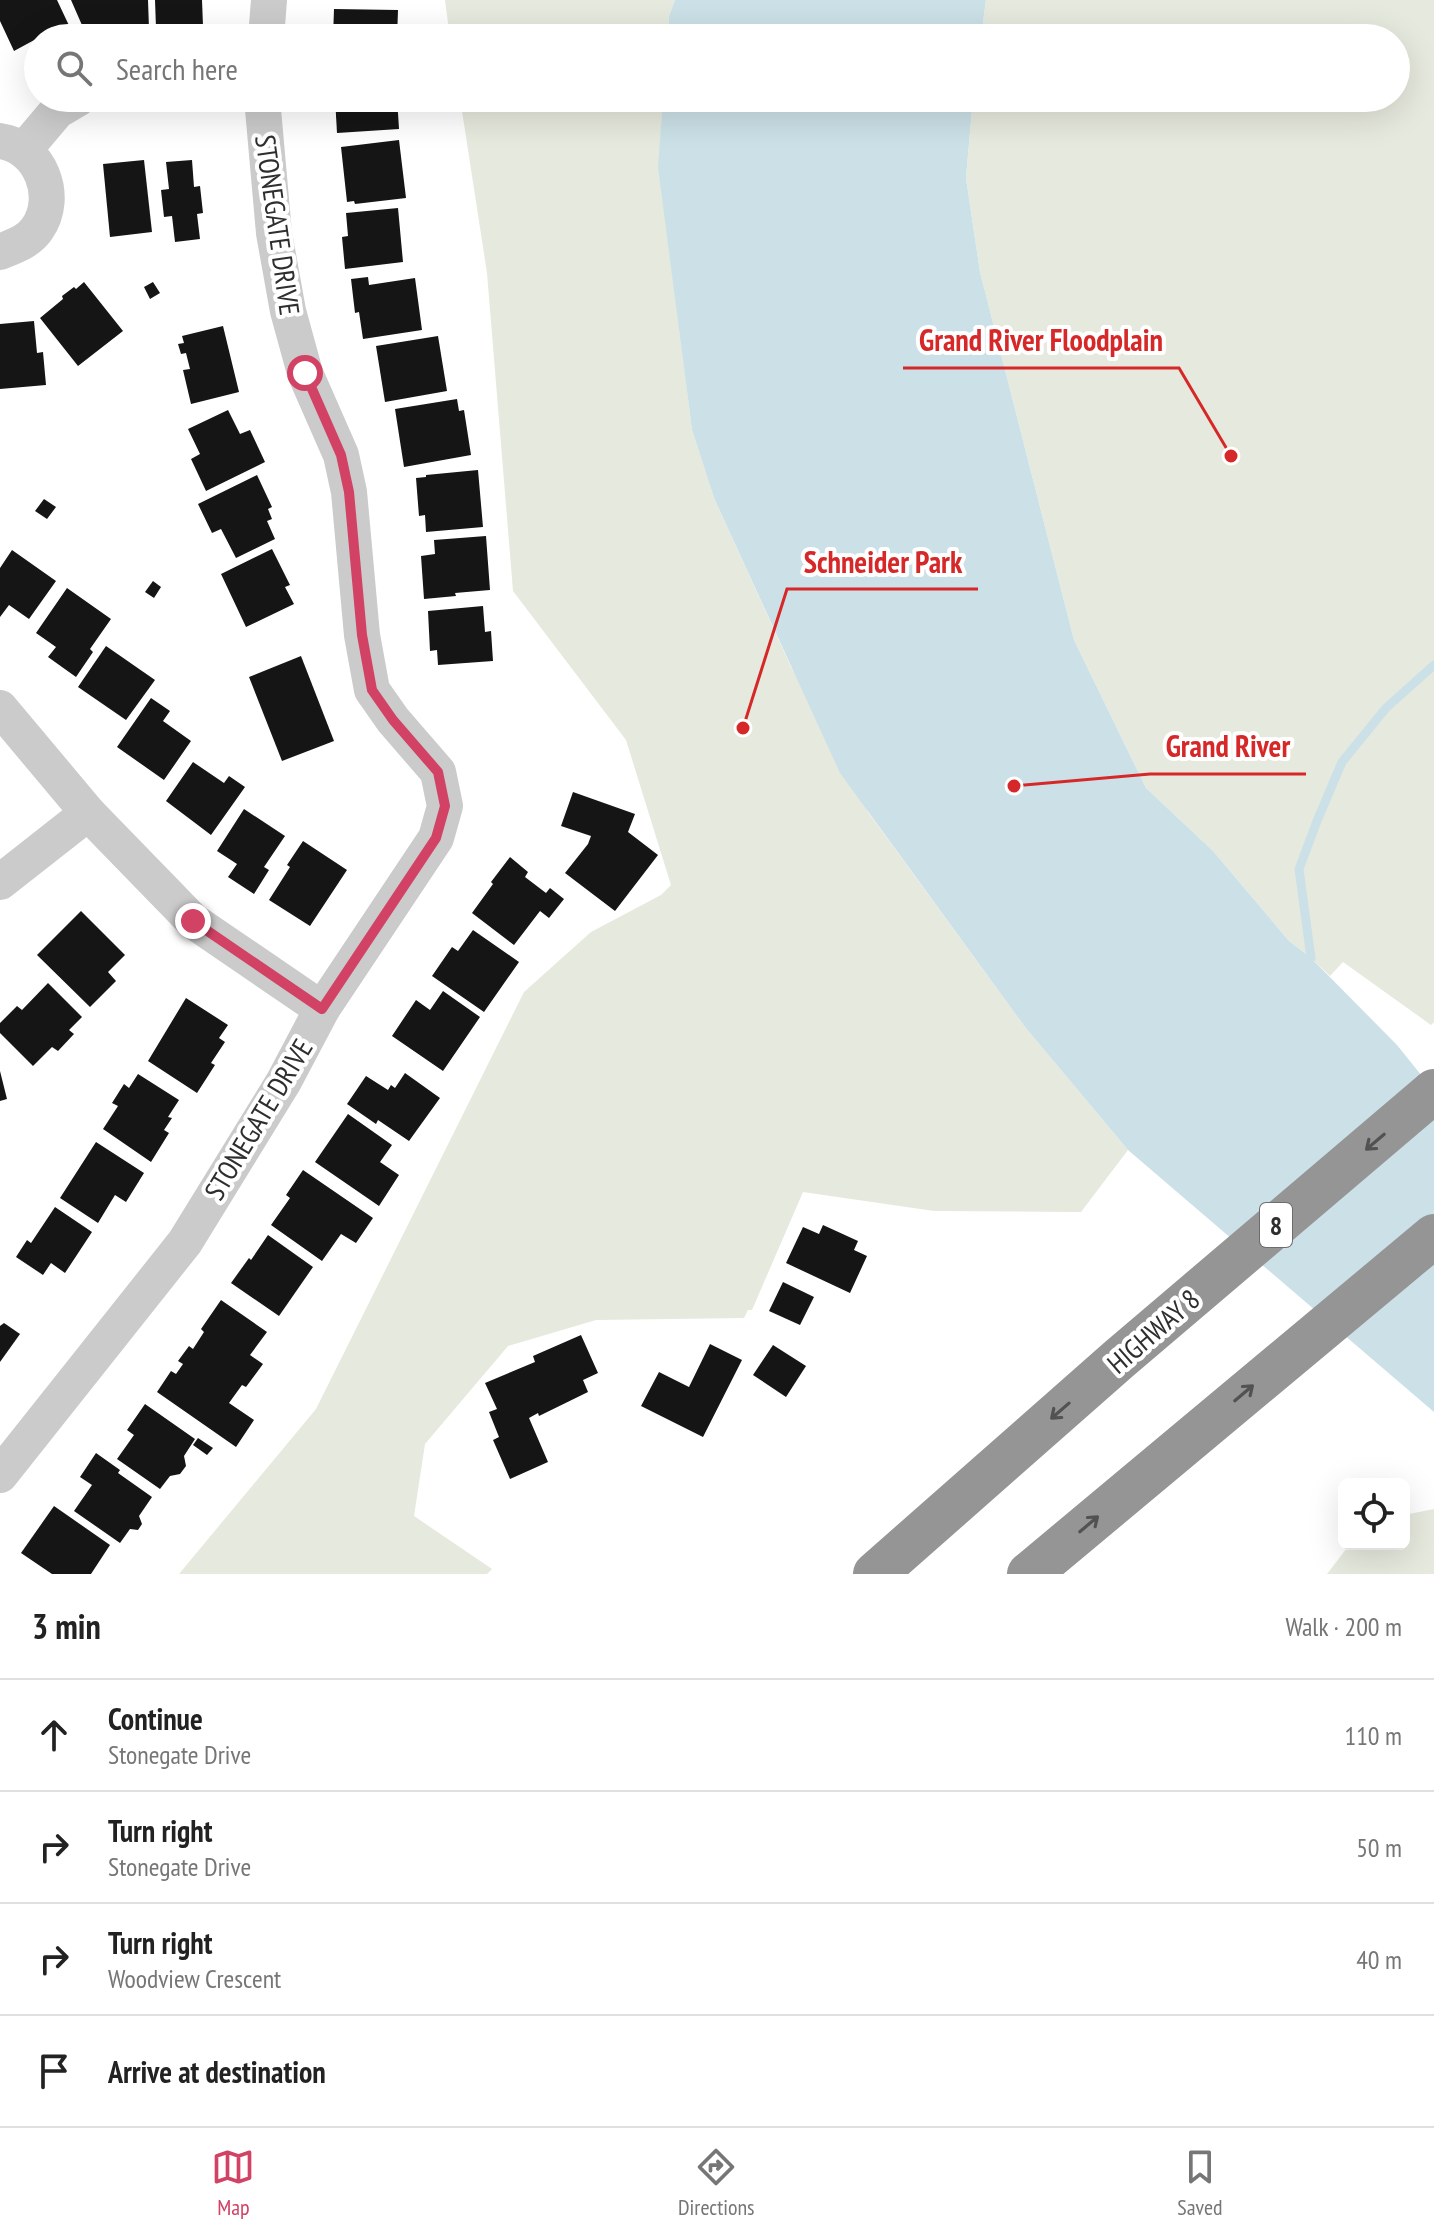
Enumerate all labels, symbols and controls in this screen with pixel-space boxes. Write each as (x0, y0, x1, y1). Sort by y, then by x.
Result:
search box (24, 24, 1410, 112)
icon: search (52, 46, 96, 90)
text: Search here (116, 49, 238, 88)
street label: STONEGATE DRIVE (247, 133, 309, 317)
callout: Grand River Floodplain (903, 314, 1179, 368)
text: Grand River Floodplain (919, 320, 1163, 359)
route start (287, 355, 323, 391)
callout: Schneider Park (787, 535, 978, 589)
text: Schneider Park (804, 542, 963, 581)
callout: Grand River (1150, 720, 1306, 774)
text: Grand River (1166, 726, 1290, 765)
route end (175, 903, 211, 939)
street label: STONEGATE DRIVE (195, 1032, 321, 1206)
one-way arrow (1365, 1133, 1385, 1151)
road number: 8 (1260, 1203, 1292, 1247)
street label: HIGHWAY 8 (1099, 1281, 1207, 1381)
one-way arrow (1233, 1384, 1253, 1402)
one-way arrow (1051, 1402, 1071, 1420)
map controls (1338, 1478, 1410, 1550)
button: locate (1338, 1478, 1410, 1550)
one-way arrow (1078, 1515, 1098, 1533)
text: 3 min (32, 1604, 101, 1648)
text: Walk · 200 m (1285, 1610, 1402, 1643)
text: Continue (108, 1699, 203, 1738)
icon: ahead (32, 1713, 76, 1757)
text: 110 m (1344, 1719, 1402, 1752)
text: Stonegate Drive (108, 1738, 251, 1771)
text: Turn right (108, 1811, 212, 1850)
icon: right (32, 1825, 76, 1869)
text: 50 m (1356, 1831, 1402, 1864)
text: Stonegate Drive (108, 1850, 251, 1883)
text: Turn right (108, 1923, 212, 1962)
icon: right (32, 1937, 76, 1981)
text: 40 m (1356, 1943, 1402, 1976)
text: Woodview Crescent (108, 1962, 281, 1995)
icon: arrive (32, 2049, 76, 2093)
text: Arrive at destination (108, 2052, 326, 2091)
tab: Map (211, 2145, 255, 2221)
tab: Directions (678, 2145, 755, 2221)
tab: Saved (1177, 2145, 1223, 2221)

